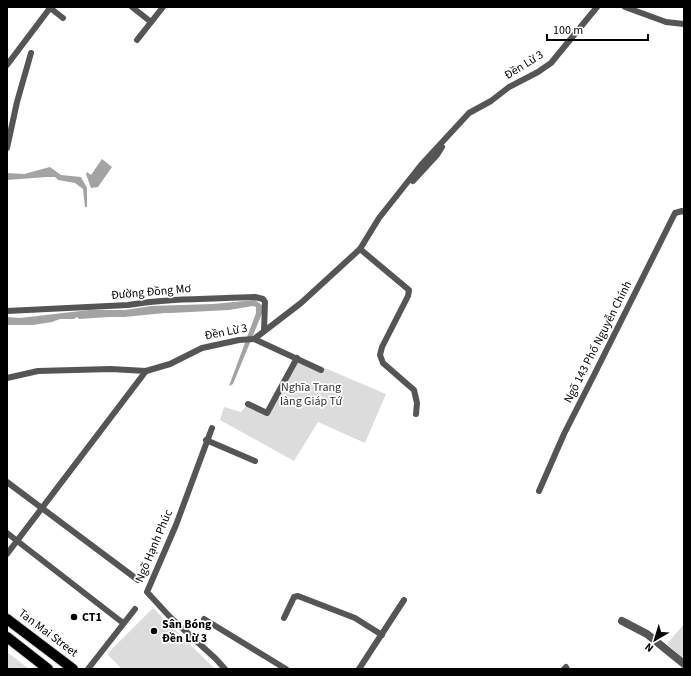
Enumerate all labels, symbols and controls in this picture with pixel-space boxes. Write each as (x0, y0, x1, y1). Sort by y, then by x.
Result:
scale bar (547, 16, 648, 42)
text: 100 m (553, 22, 583, 39)
street label: Đền Lừ 3 (501, 46, 547, 84)
street label: Ngõ 143 Phố Nguyễn Chính (560, 278, 636, 406)
street label: Đường Đồng Mơ (110, 280, 192, 304)
street label: Đền Lừ 3 (203, 320, 249, 344)
park label: Nghĩa Trang làng Giáp Tứ (280, 379, 342, 410)
street label: Ngõ Hạnh Phúc (131, 507, 177, 585)
street label: Tan Mai Street (15, 605, 81, 661)
place label: CT1 (82, 609, 102, 626)
marker: CT1 (69, 612, 79, 622)
place label: Sân Bóng Đền Lừ 3 (162, 616, 212, 647)
north arrow (635, 620, 675, 660)
marker: Sân Bóng Đền Lừ 3 (149, 626, 159, 636)
text: N (642, 639, 657, 656)

